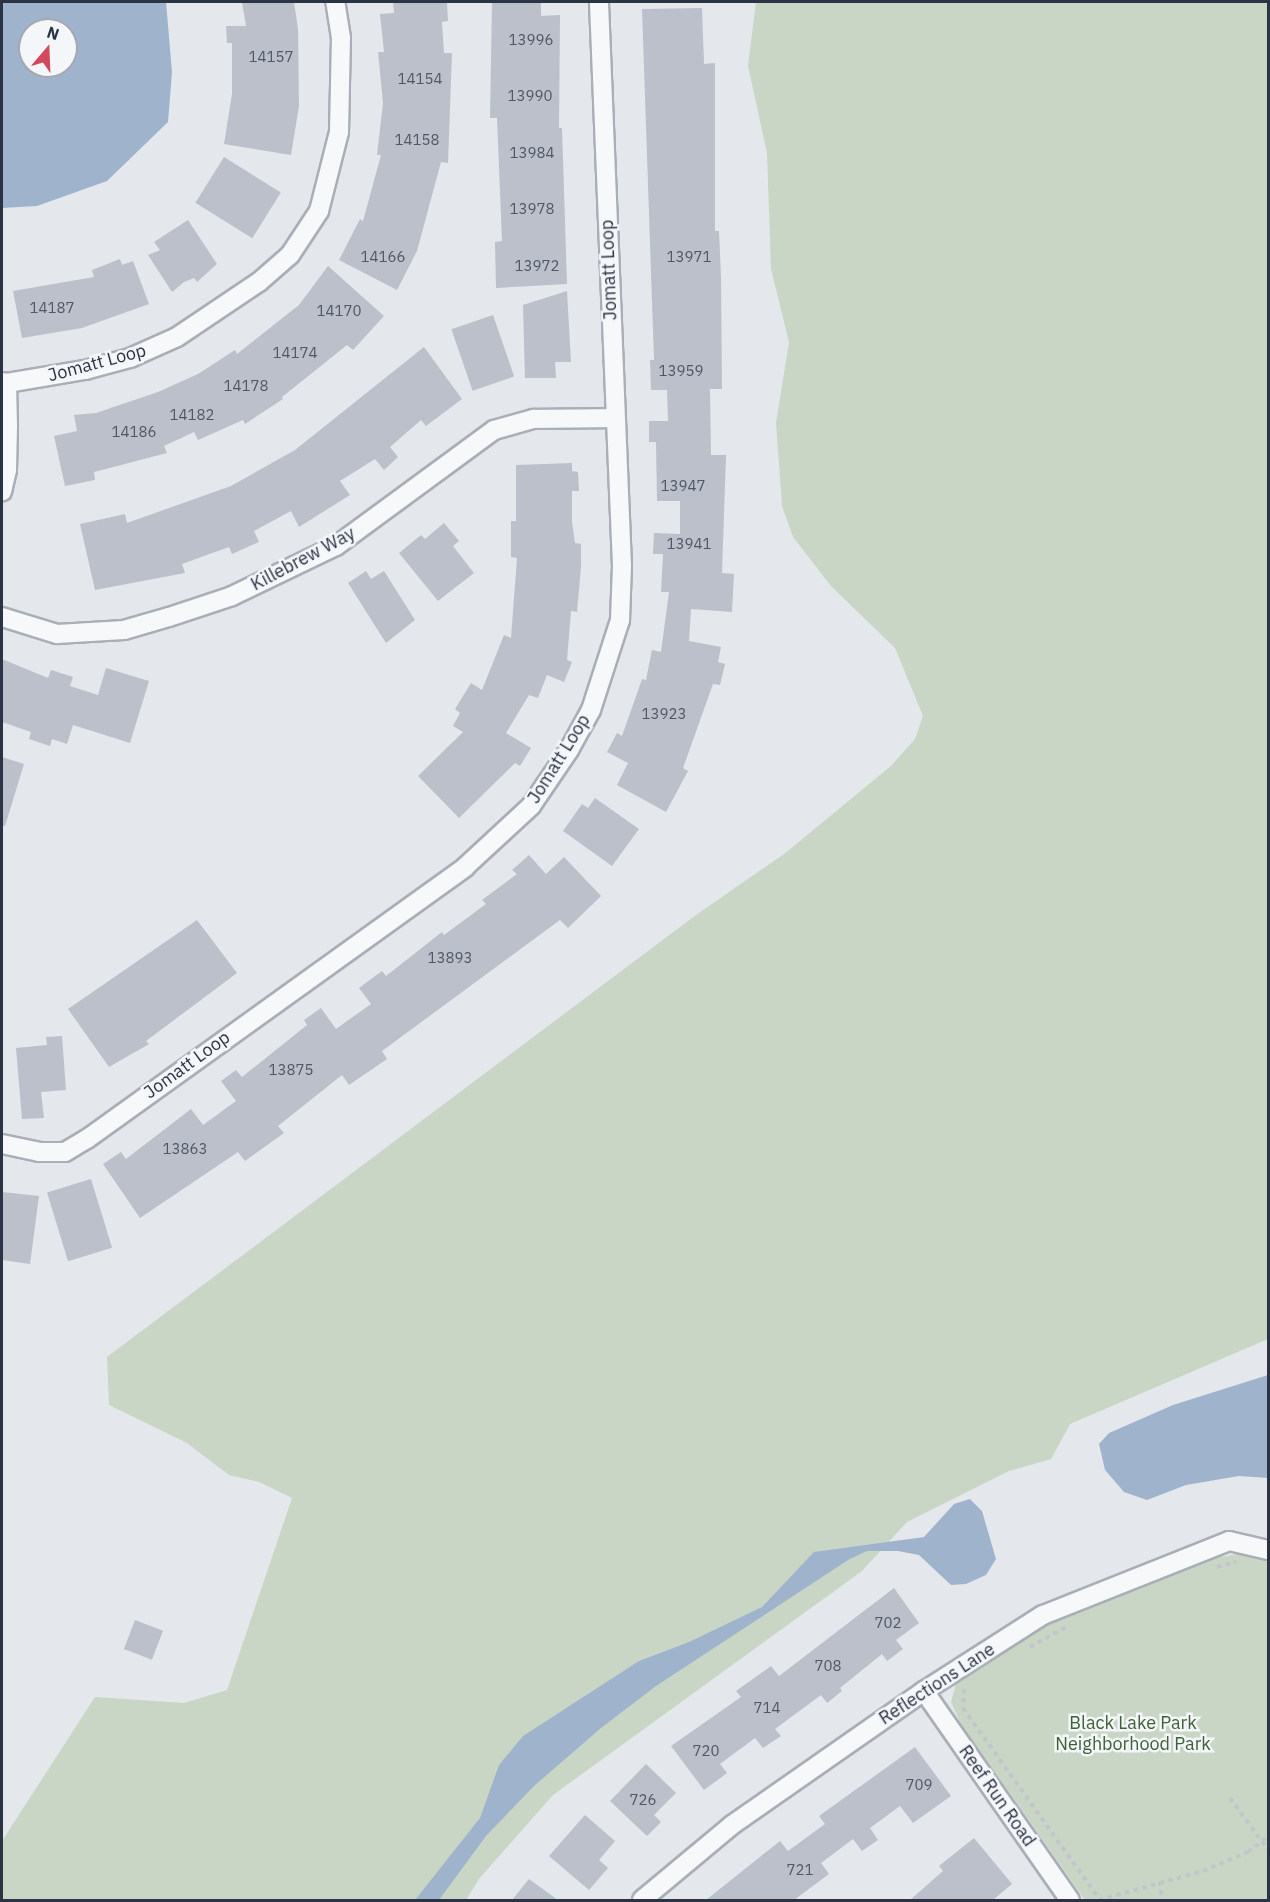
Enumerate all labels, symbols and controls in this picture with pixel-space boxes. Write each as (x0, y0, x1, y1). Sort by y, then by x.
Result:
north arrow (18, 18, 78, 78)
text: N (44, 22, 62, 44)
house number: 13996 (509, 31, 553, 49)
house number: 14157 (249, 48, 293, 66)
house number: 14154 (398, 70, 442, 88)
house number: 13990 (508, 87, 552, 105)
house number: 14158 (395, 131, 439, 149)
house number: 13984 (510, 144, 554, 162)
house number: 13978 (510, 200, 554, 218)
street label: Jomatt Loop (596, 219, 622, 321)
house number: 14166 (361, 248, 405, 266)
house number: 13971 (667, 248, 711, 266)
house number: 13972 (515, 257, 559, 275)
house number: 14187 (30, 299, 74, 317)
house number: 14170 (317, 302, 361, 320)
street label: Jomatt Loop (46, 340, 148, 386)
house number: 14174 (273, 344, 317, 362)
house number: 13959 (659, 362, 703, 380)
house number: 14178 (224, 377, 268, 395)
house number: 14182 (170, 406, 214, 424)
house number: 14186 (112, 423, 156, 441)
house number: 13947 (661, 477, 705, 495)
street label: Killebrew Way (247, 523, 359, 595)
house number: 13941 (667, 535, 711, 553)
house number: 13923 (642, 705, 686, 723)
street label: Jomatt Loop (523, 711, 595, 807)
house number: 13893 (428, 949, 472, 967)
street label: Jomatt Loop (140, 1027, 234, 1103)
house number: 13875 (269, 1061, 313, 1079)
house number: 13863 (163, 1140, 207, 1158)
house number: 702 (875, 1614, 901, 1632)
street label: Reflections Lane (875, 1639, 999, 1729)
house number: 708 (815, 1657, 841, 1675)
house number: 714 (754, 1699, 780, 1717)
park label: Black Lake Park Neighborhood Park (1055, 1713, 1211, 1756)
street label: Reef Run Road (954, 1741, 1040, 1851)
house number: 720 (693, 1742, 719, 1760)
house number: 709 (906, 1776, 932, 1794)
house number: 726 (630, 1791, 656, 1809)
house number: 721 (787, 1861, 813, 1879)

